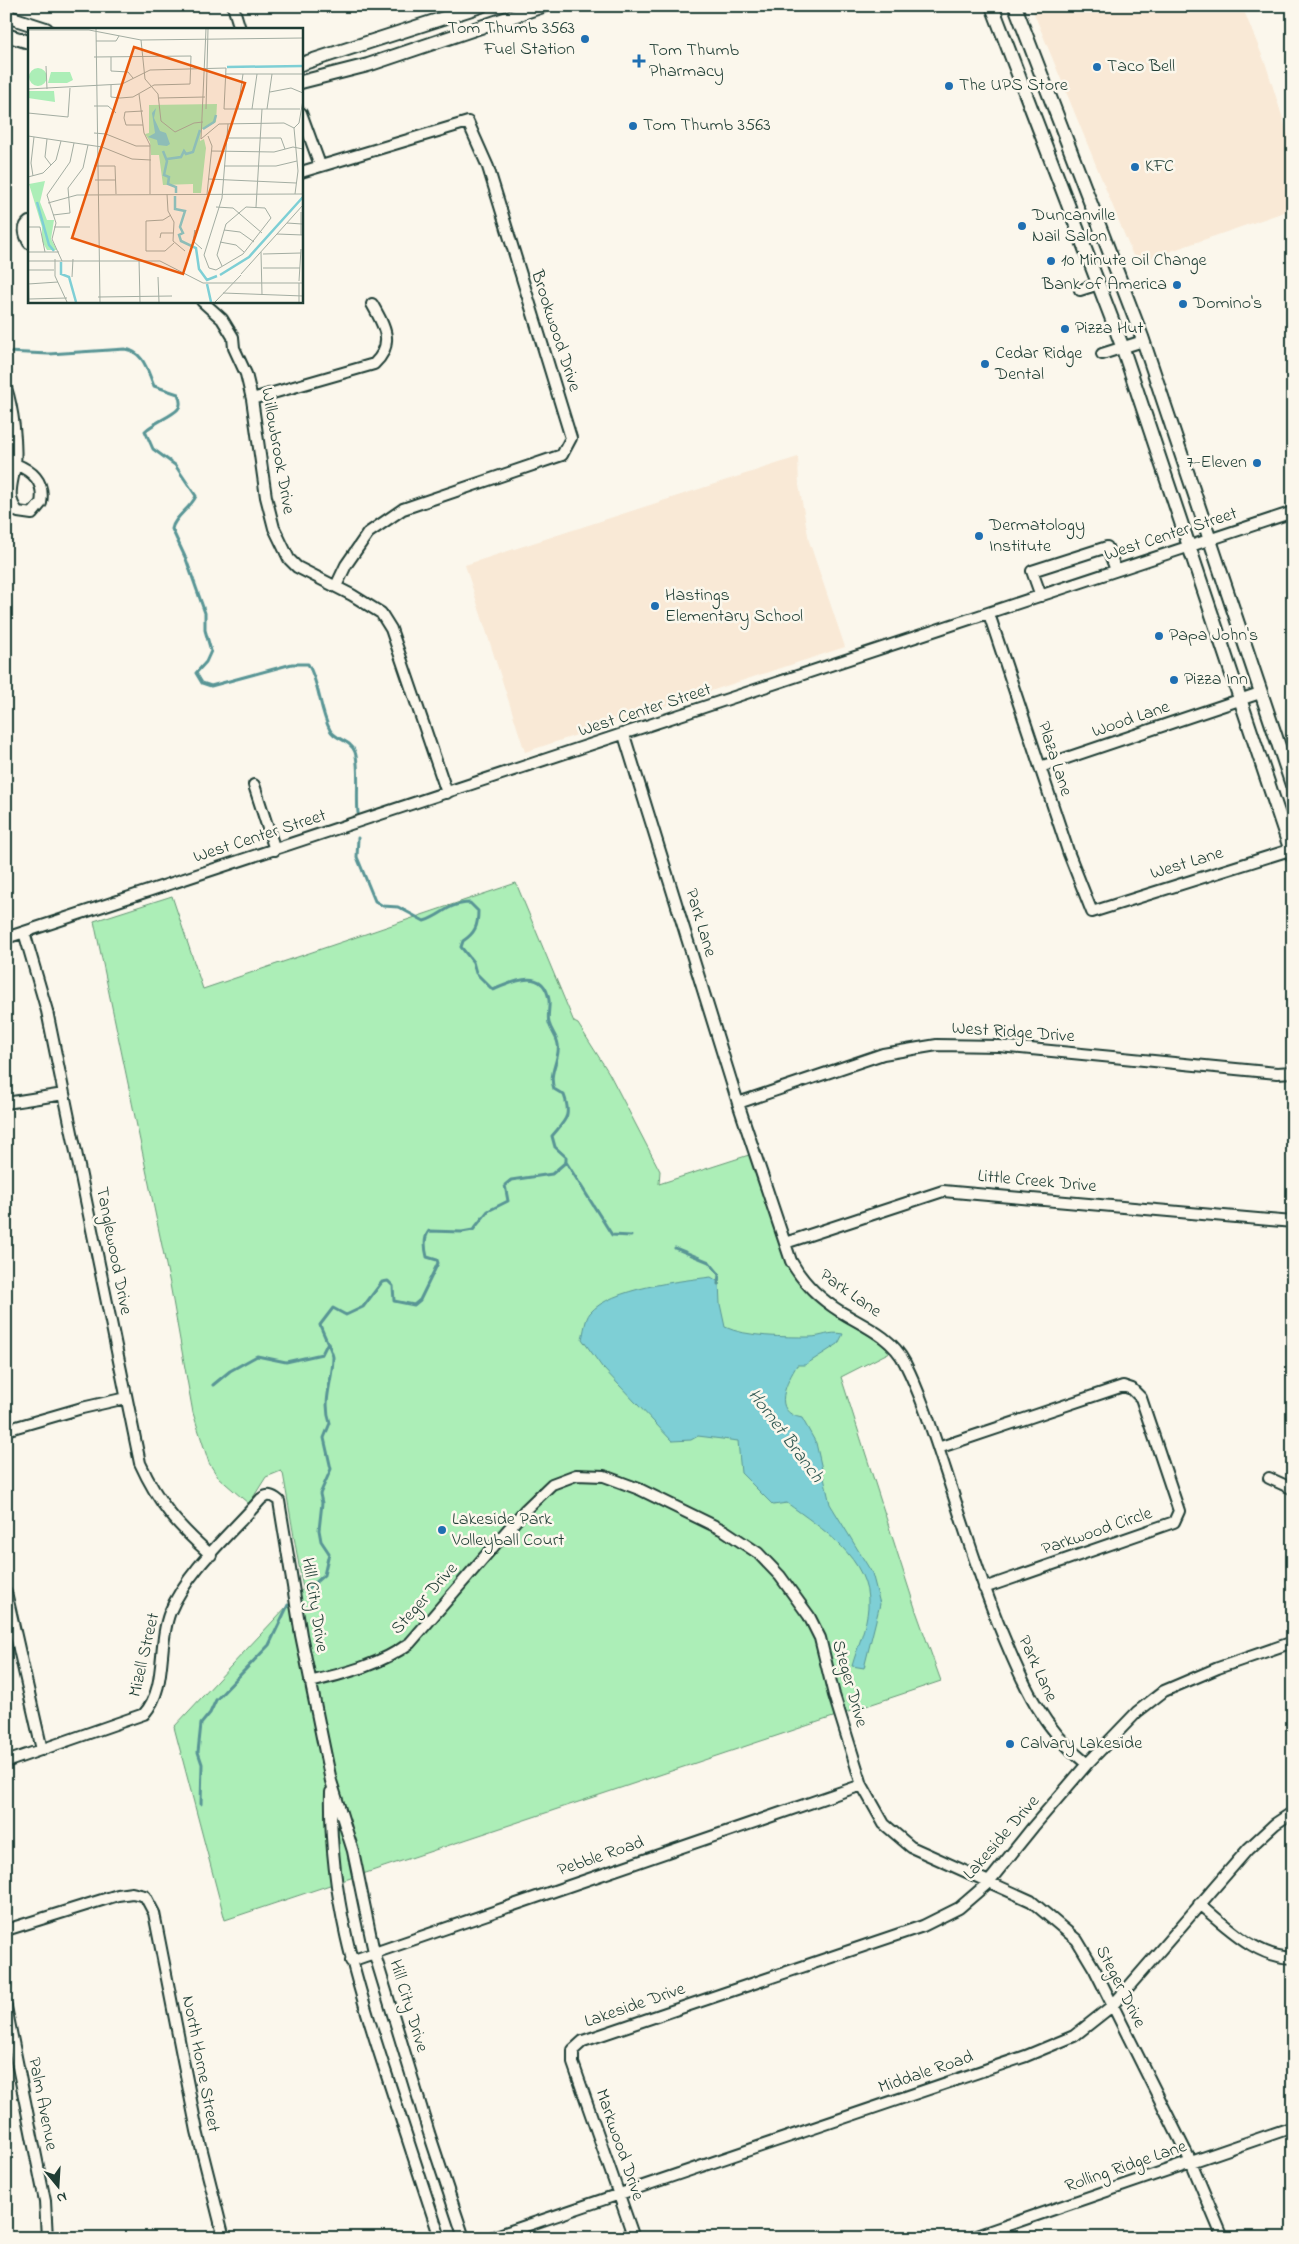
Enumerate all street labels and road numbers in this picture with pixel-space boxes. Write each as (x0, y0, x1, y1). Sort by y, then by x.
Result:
street label: Brookwood Drive (523, 266, 587, 396)
street label: Willowbrook Drive (253, 386, 301, 517)
street label: West Center Street (1101, 501, 1241, 569)
street label: West Center Street (575, 677, 715, 745)
street label: Wood Lane (1089, 694, 1174, 745)
street label: Plaza Lane (1030, 718, 1079, 801)
street label: West Center Street (190, 803, 330, 871)
street label: West Lane (1147, 840, 1228, 887)
street label: Park Lane (677, 886, 723, 961)
street label: West Ridge Drive (951, 1016, 1076, 1051)
street label: Little Creek Drive (977, 1164, 1098, 1200)
street label: Tanglewood Drive (87, 1185, 138, 1318)
street label: Park Lane (814, 1263, 887, 1325)
street label: Parkwood Circle (1038, 1501, 1157, 1563)
street label: Hill City Drive (294, 1556, 334, 1655)
street label: Steger Drive (385, 1556, 466, 1642)
street label: Mizell Street (123, 1610, 167, 1700)
street label: Park Lane (1010, 1632, 1064, 1707)
street label: Steger Drive (823, 1637, 874, 1732)
street label: Lakeside Drive (958, 1789, 1047, 1886)
street label: Pebble Road (554, 1830, 648, 1884)
street label: Steger Drive (1087, 1941, 1152, 2034)
street label: Hill City Drive (382, 1957, 435, 2056)
street label: Lakeside Drive (581, 1976, 690, 2035)
street label: North Horne Street (174, 1994, 226, 2134)
street label: Middale Road (875, 2045, 977, 2101)
street label: Palm Avenue (20, 2055, 64, 2154)
street label: Markwood Drive (588, 2086, 651, 2205)
street label: Rolling Ridge Lane (1062, 2134, 1191, 2201)

